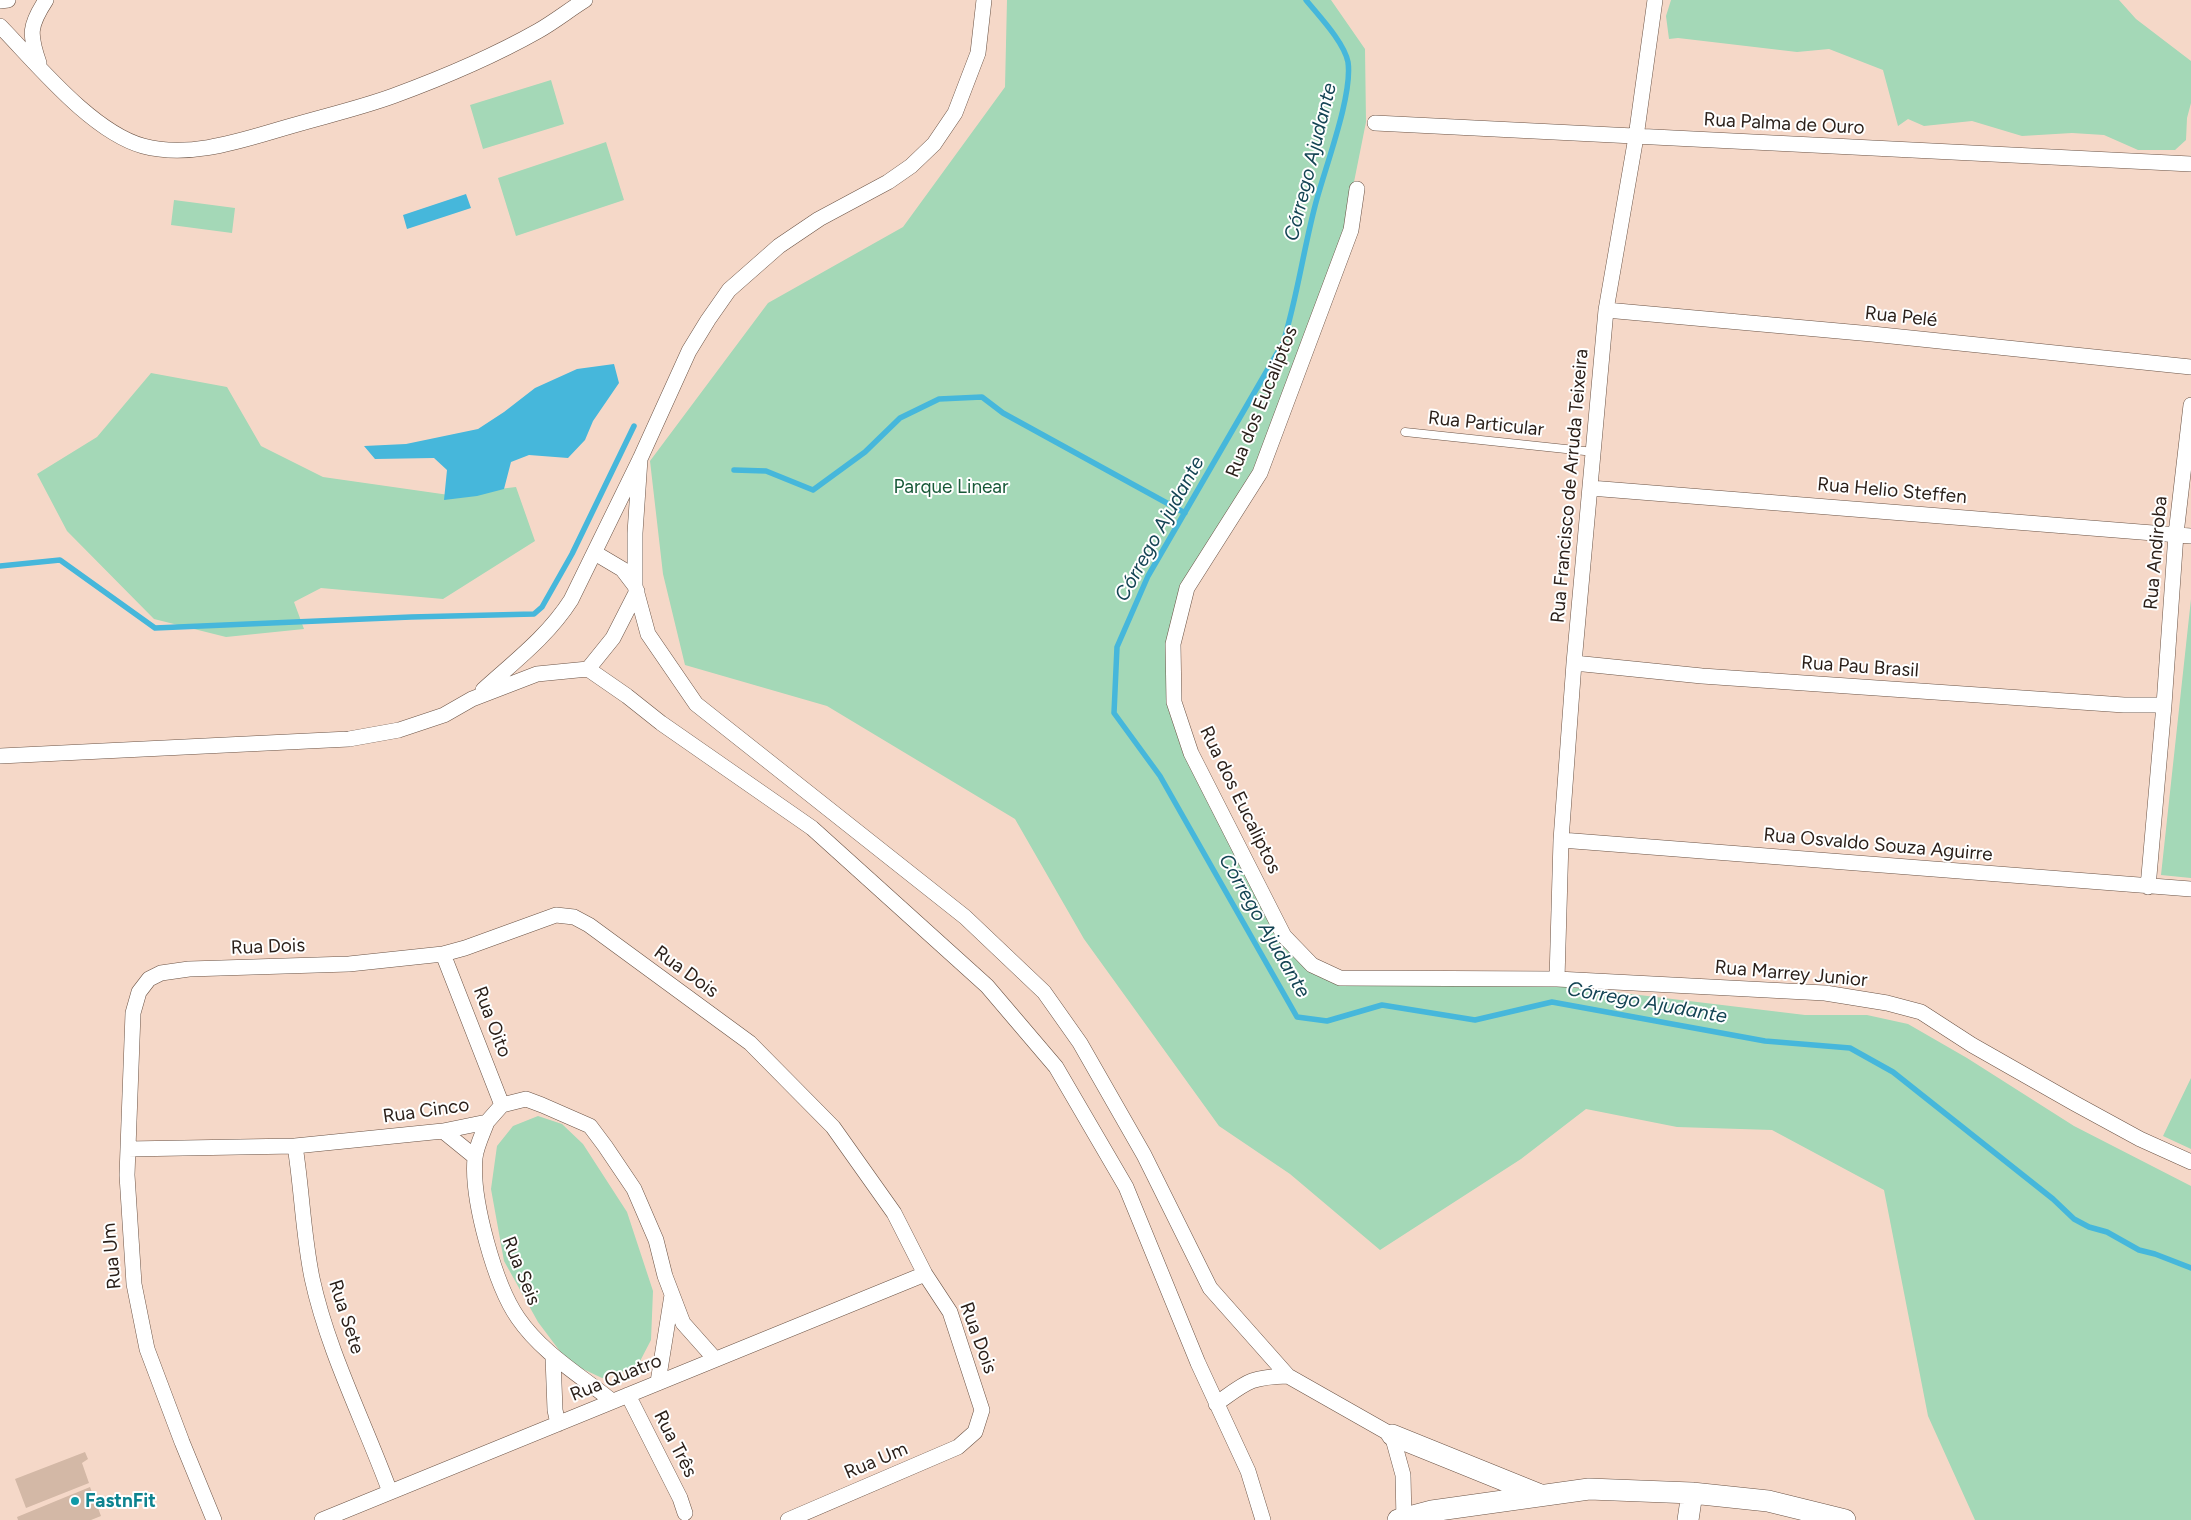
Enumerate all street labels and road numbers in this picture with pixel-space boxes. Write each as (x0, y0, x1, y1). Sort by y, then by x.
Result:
street label: Rua Palma de Ouro (1703, 108, 1865, 140)
street label: Rua Pelé (1864, 302, 1938, 332)
street label: Rua dos Eucaliptos (1221, 323, 1303, 481)
street label: Rua Francisco de Arruda Teixeira (1547, 348, 1593, 624)
street label: Rua Particular (1427, 407, 1545, 441)
street label: Rua Helio Steffen (1816, 473, 1968, 509)
street label: Rua Andiroba (2140, 495, 2172, 611)
street label: Rua Pau Brasil (1800, 652, 1920, 682)
street label: Rua dos Eucaliptos (1194, 723, 1286, 877)
street label: Rua Osvaldo Souza Aguirre (1762, 824, 1994, 866)
street label: Rua Dois (231, 934, 305, 960)
street label: Rua Dois (649, 941, 723, 1003)
street label: Rua Marrey Junior (1714, 956, 1868, 992)
street label: Rua Oito (468, 983, 516, 1061)
street label: Rua Cinco (381, 1094, 471, 1128)
street label: Rua Um (98, 1222, 126, 1290)
street label: Rua Seis (497, 1233, 545, 1309)
street label: Rua Sete (323, 1277, 369, 1357)
street label: Rua Dois (955, 1299, 1001, 1377)
street label: Rua Quatro (567, 1349, 665, 1407)
street label: Rua Três (648, 1407, 702, 1481)
street label: Rua Um (841, 1438, 911, 1484)

